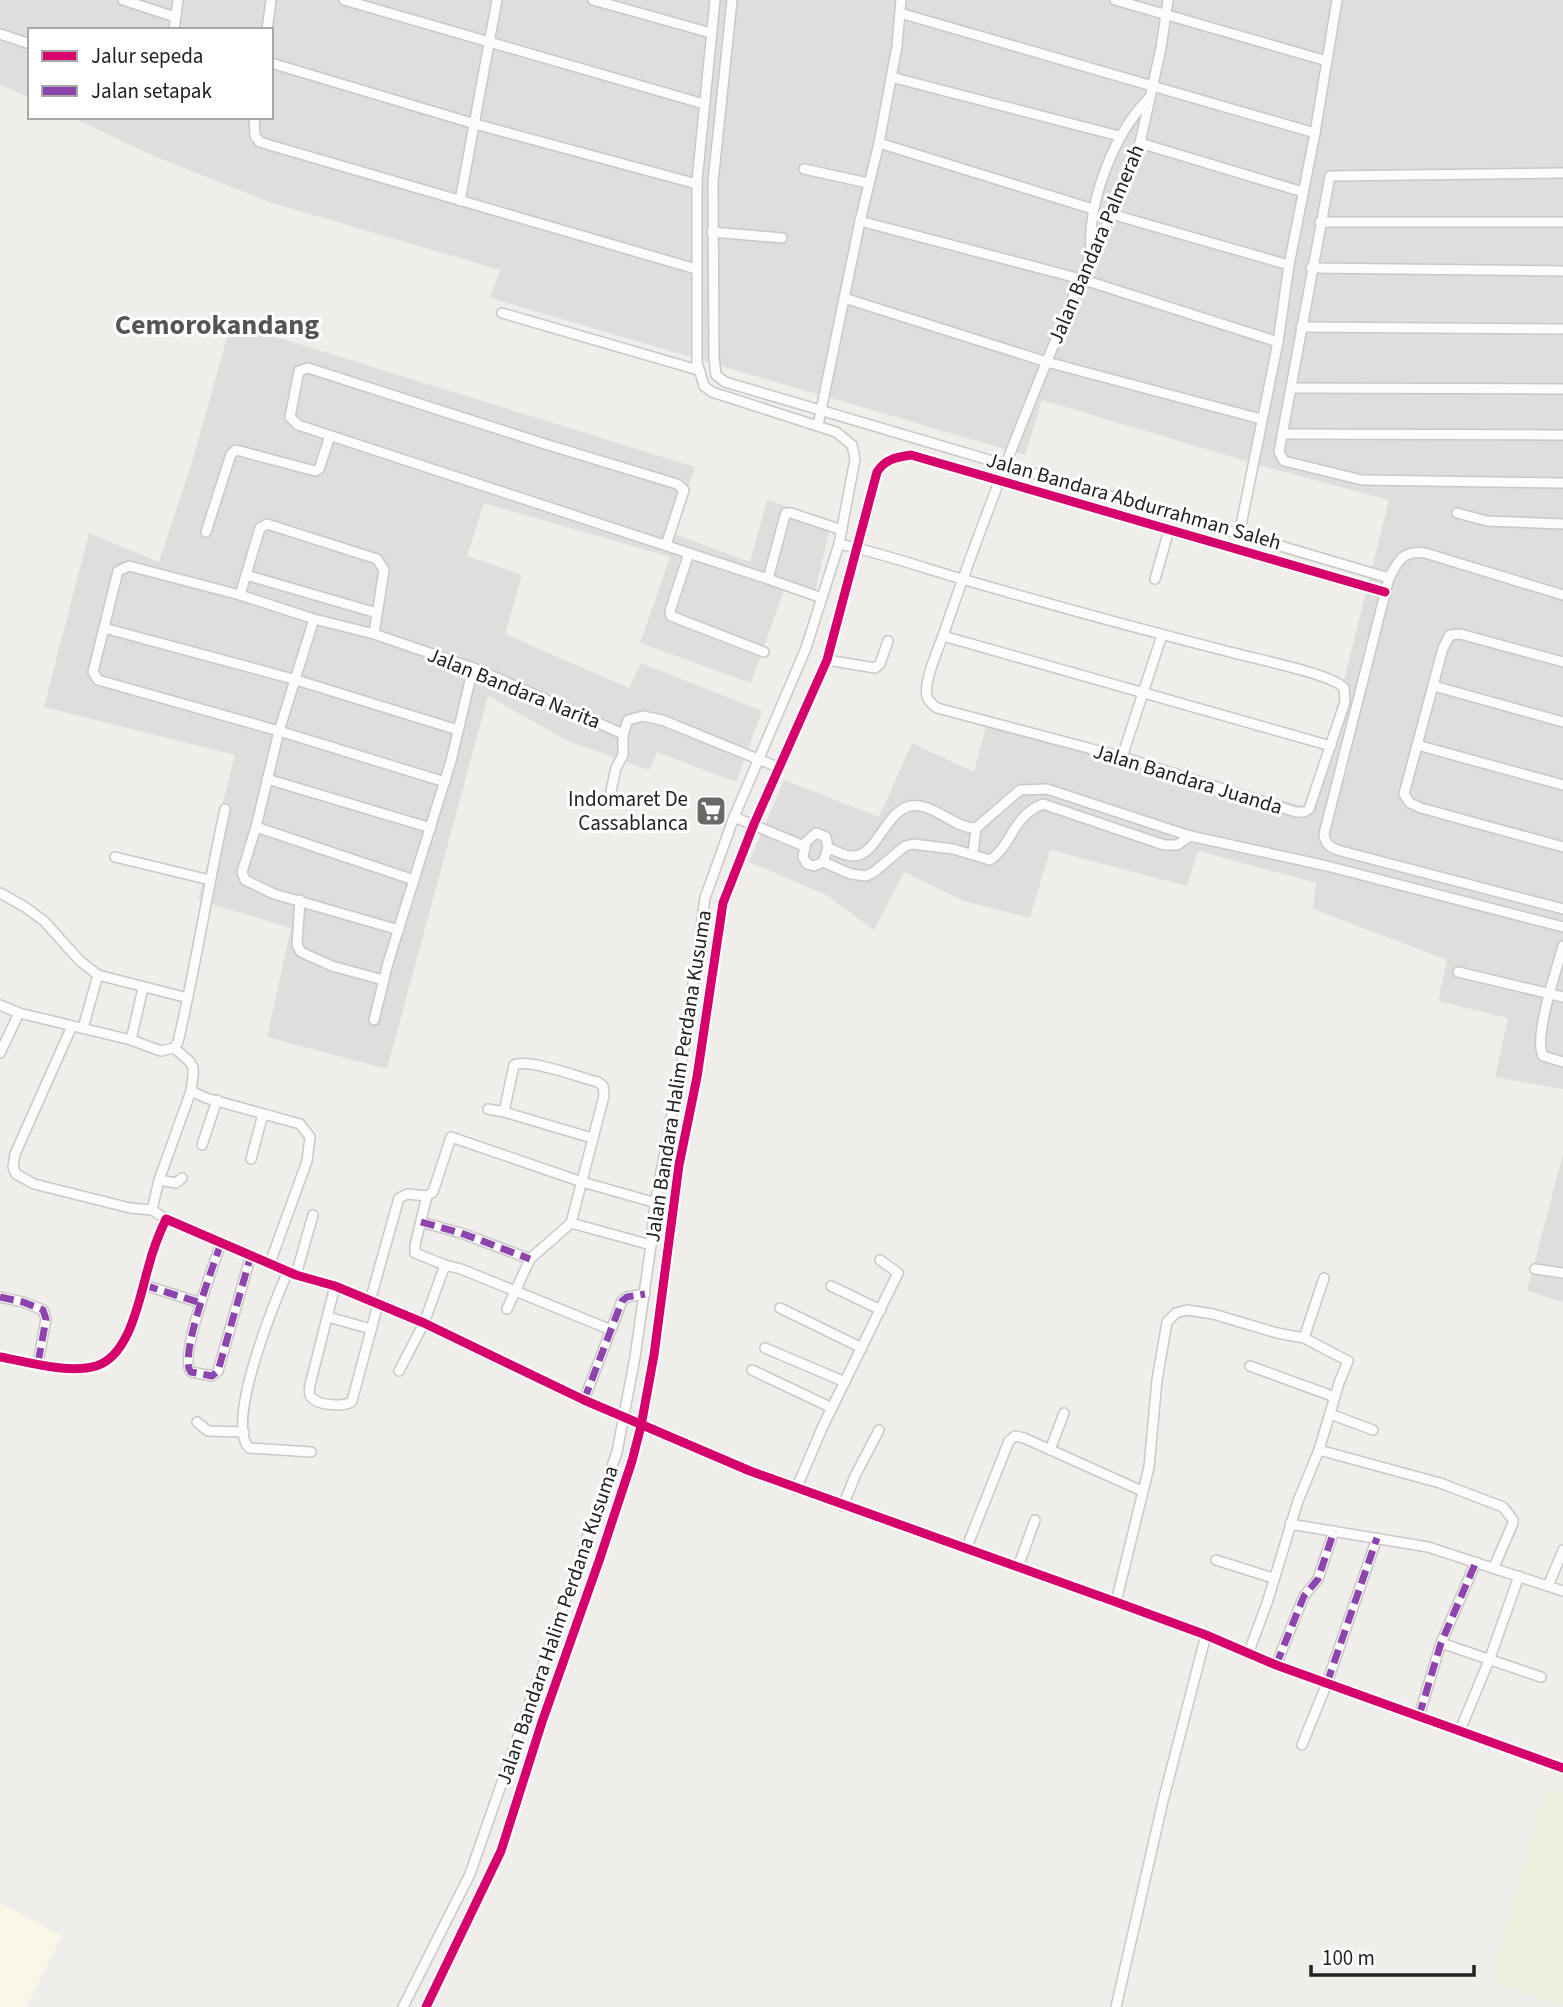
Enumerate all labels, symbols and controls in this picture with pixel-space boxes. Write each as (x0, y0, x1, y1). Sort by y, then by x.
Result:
legend (28, 28, 273, 119)
text: Jalur sepeda (91, 41, 203, 71)
text: Jalan setapak (91, 76, 212, 106)
street label: Jalan Bandara Palmerah (1040, 140, 1152, 348)
district label: Cemorokandang (115, 305, 319, 345)
street label: Jalan Bandara Abdurrahman Saleh (983, 444, 1285, 558)
street label: Jalan Bandara Narita (423, 640, 605, 736)
street label: Jalan Bandara Juanda (1090, 736, 1286, 822)
place label: Indomaret De Cassablanca (568, 784, 688, 838)
supermarket icon: Indomaret De Cassablanca (694, 794, 728, 828)
street label: Jalan Bandara Halim Perdana Kusuma (637, 908, 719, 1244)
street label: Jalan Bandara Halim Perdana Kusuma (488, 1461, 626, 1789)
scale bar (1311, 1934, 1474, 1978)
text: 100 m (1322, 1943, 1375, 1973)

